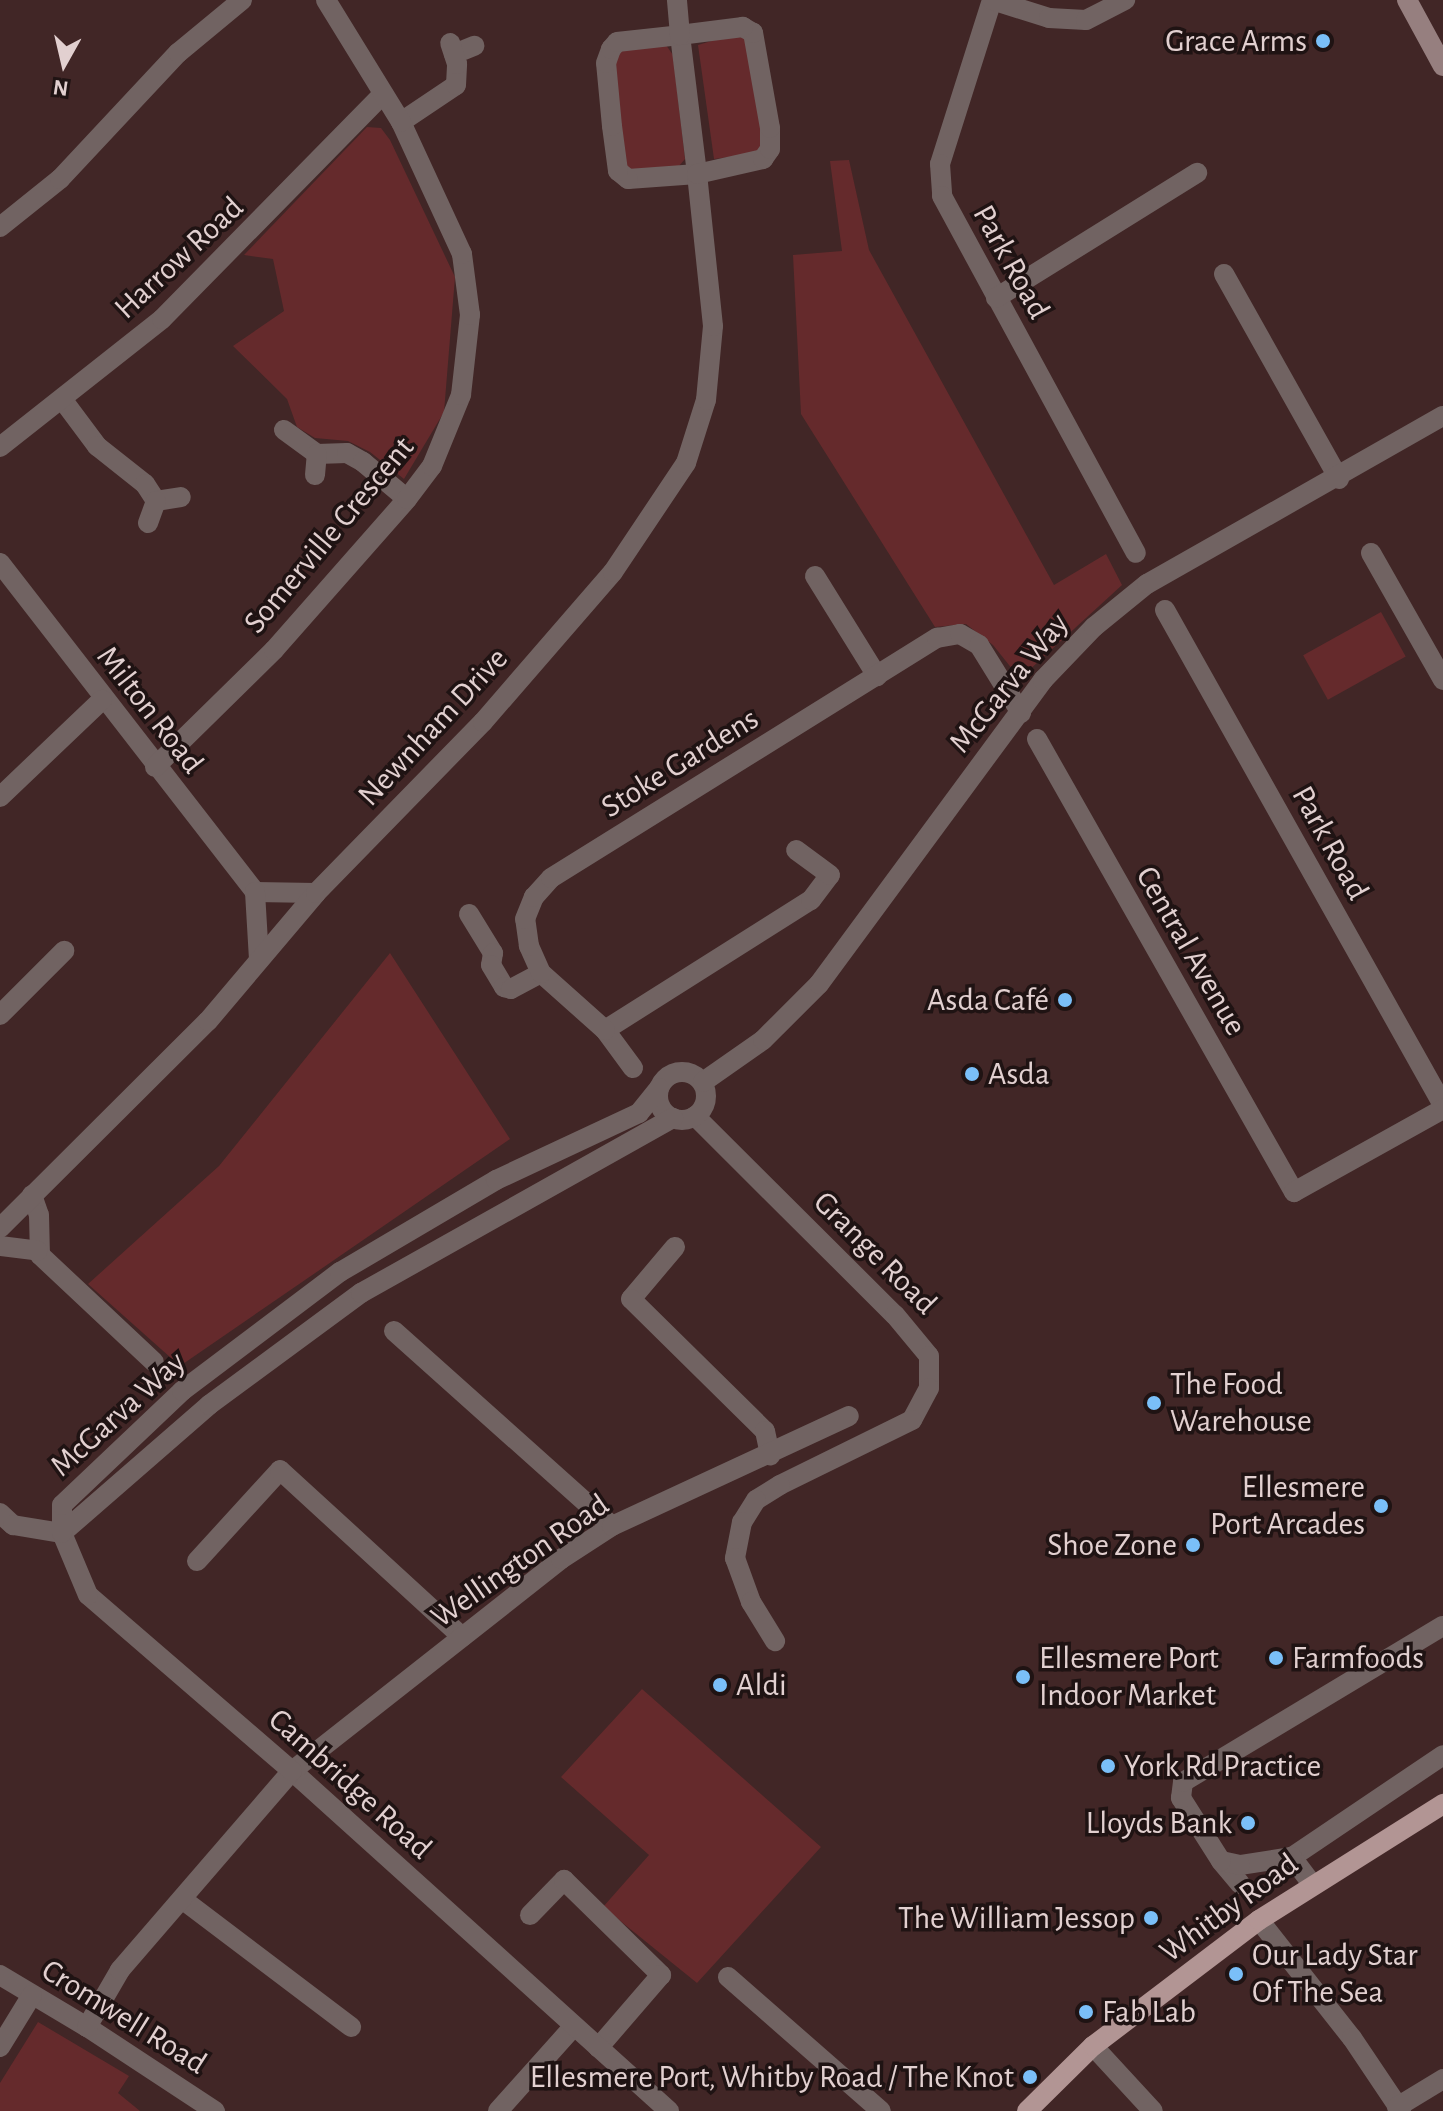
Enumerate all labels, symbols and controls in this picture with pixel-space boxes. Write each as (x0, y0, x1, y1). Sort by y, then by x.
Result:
place label: Grace Arms (1165, 22, 1307, 60)
north arrow (24, 24, 104, 104)
marker: Grace Arms (1314, 32, 1332, 50)
text: N (52, 76, 70, 100)
street label: Harrow Road (107, 189, 251, 327)
street label: Park Road (964, 198, 1058, 326)
street label: Somerville Crescent (236, 429, 422, 641)
street label: McGarva Way (941, 605, 1077, 761)
street label: Milton Road (88, 638, 212, 782)
street label: Newnham Drive (350, 640, 516, 814)
street label: Stoke Gardens (594, 700, 766, 826)
street label: Park Road (1283, 779, 1377, 907)
street label: Central Avenue (1127, 860, 1255, 1042)
place label: Asda Café (927, 981, 1049, 1019)
marker: Asda Café (1056, 991, 1074, 1009)
place label: Asda (988, 1055, 1050, 1093)
marker: Asda (963, 1065, 981, 1083)
street label: Grange Road (805, 1183, 945, 1323)
street label: McGarva Way (42, 1343, 194, 1485)
place label: The Food Warehouse (1170, 1366, 1312, 1441)
marker: The Food Warehouse (1145, 1394, 1163, 1412)
place label: Ellesmere Port Arcades (1210, 1469, 1365, 1544)
street label: Wellington Road (424, 1486, 616, 1636)
marker: Ellesmere Port Arcades (1372, 1497, 1390, 1515)
place label: Shoe Zone (1047, 1526, 1177, 1564)
marker: Shoe Zone (1184, 1536, 1202, 1554)
place label: Farmfoods (1292, 1639, 1424, 1677)
place label: Ellesmere Port Indoor Market (1039, 1640, 1219, 1715)
marker: Farmfoods (1267, 1649, 1285, 1667)
place label: Aldi (736, 1666, 787, 1704)
marker: Ellesmere Port Indoor Market (1014, 1668, 1032, 1686)
marker: Aldi (711, 1676, 729, 1694)
street label: Cambridge Road (260, 1701, 440, 1867)
place label: York Rd Practice (1124, 1747, 1321, 1785)
marker: York Rd Practice (1099, 1757, 1117, 1775)
place label: Lloyds Bank (1086, 1804, 1232, 1842)
marker: Lloyds Bank (1239, 1814, 1257, 1832)
street label: Whitby Road (1152, 1845, 1306, 1971)
place label: The William Jessop (898, 1899, 1135, 1937)
marker: The William Jessop (1142, 1909, 1160, 1927)
place label: Our Lady Star Of The Sea (1252, 1937, 1418, 2012)
street label: Cromwell Road (34, 1951, 214, 2083)
marker: Our Lady Star Of The Sea (1227, 1965, 1245, 1983)
place label: Fab Lab (1102, 1993, 1196, 2031)
marker: Fab Lab (1077, 2003, 1095, 2021)
place label: Ellesmere Port, Whitby Road / The Knot (530, 2058, 1014, 2096)
marker: Ellesmere Port, Whitby Road / The Knot (1021, 2068, 1039, 2086)

